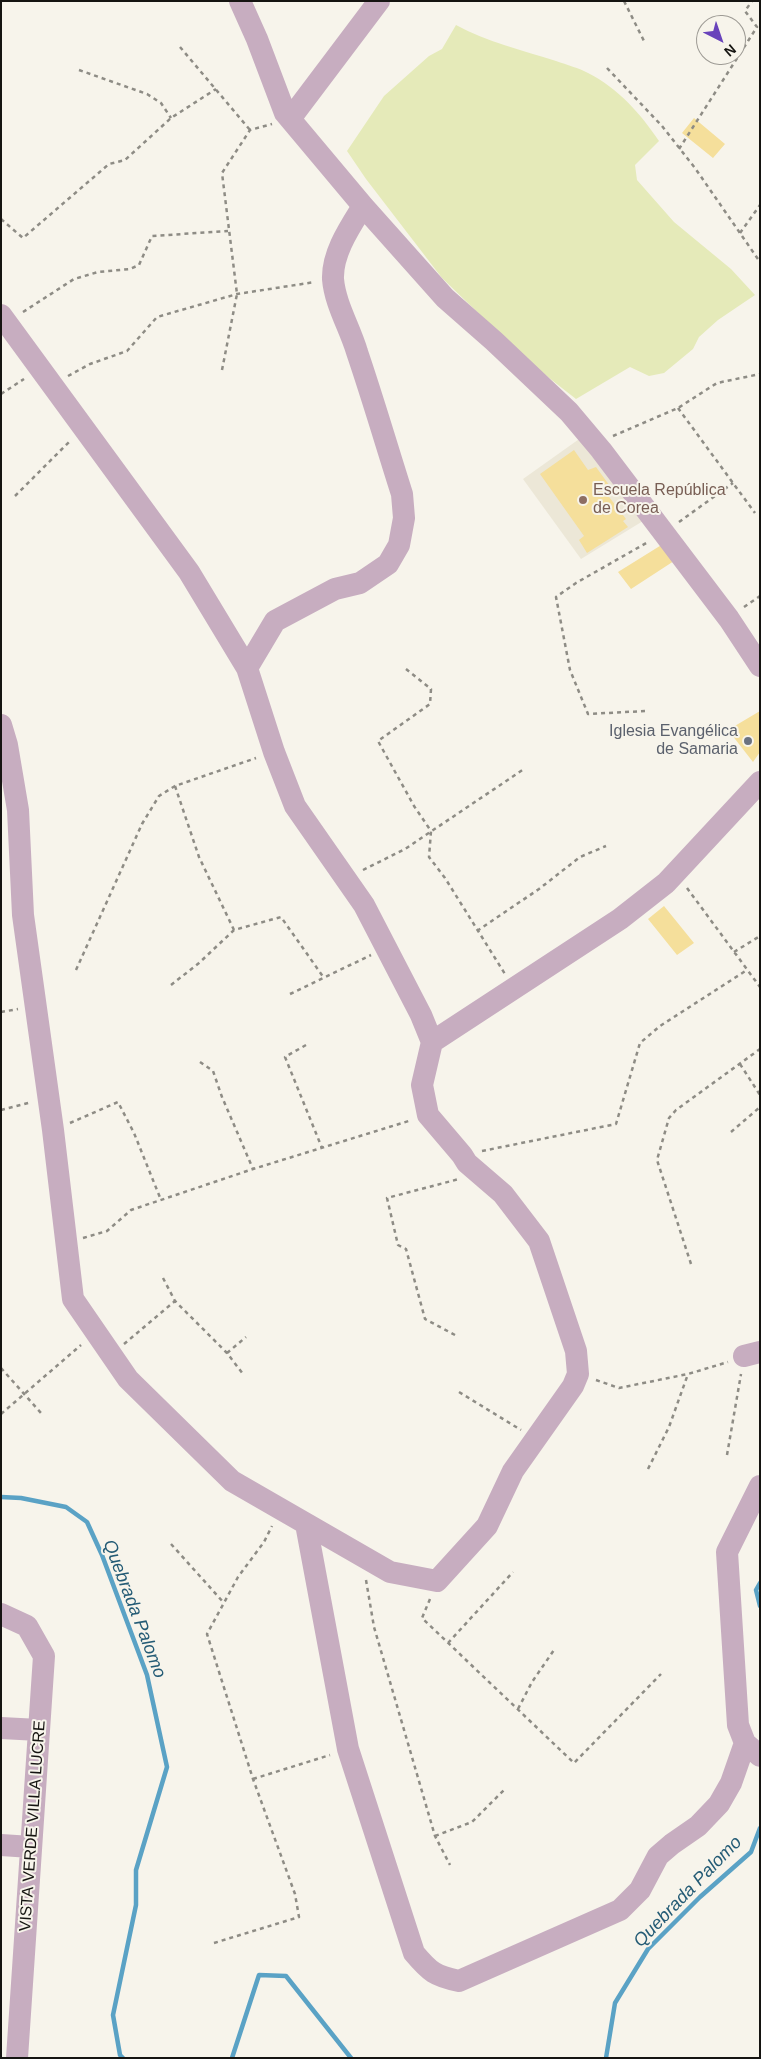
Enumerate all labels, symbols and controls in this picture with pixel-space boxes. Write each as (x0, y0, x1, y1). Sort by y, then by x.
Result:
north arrow (696, 15, 746, 65)
text: N (721, 41, 739, 60)
place label: Escuela República de Corea (593, 481, 726, 519)
marker: Escuela República de Corea (577, 494, 589, 506)
place label: Iglesia Evangélica de Samaria (609, 722, 738, 760)
marker: Iglesia Evangélica de Samaria (742, 735, 754, 747)
water label: Quebrada Palomo (98, 1537, 170, 1681)
street label: VISTA VERDE VILLA LUCRE (16, 1720, 50, 1932)
water label: Quebrada Palomo (629, 1832, 747, 1952)

